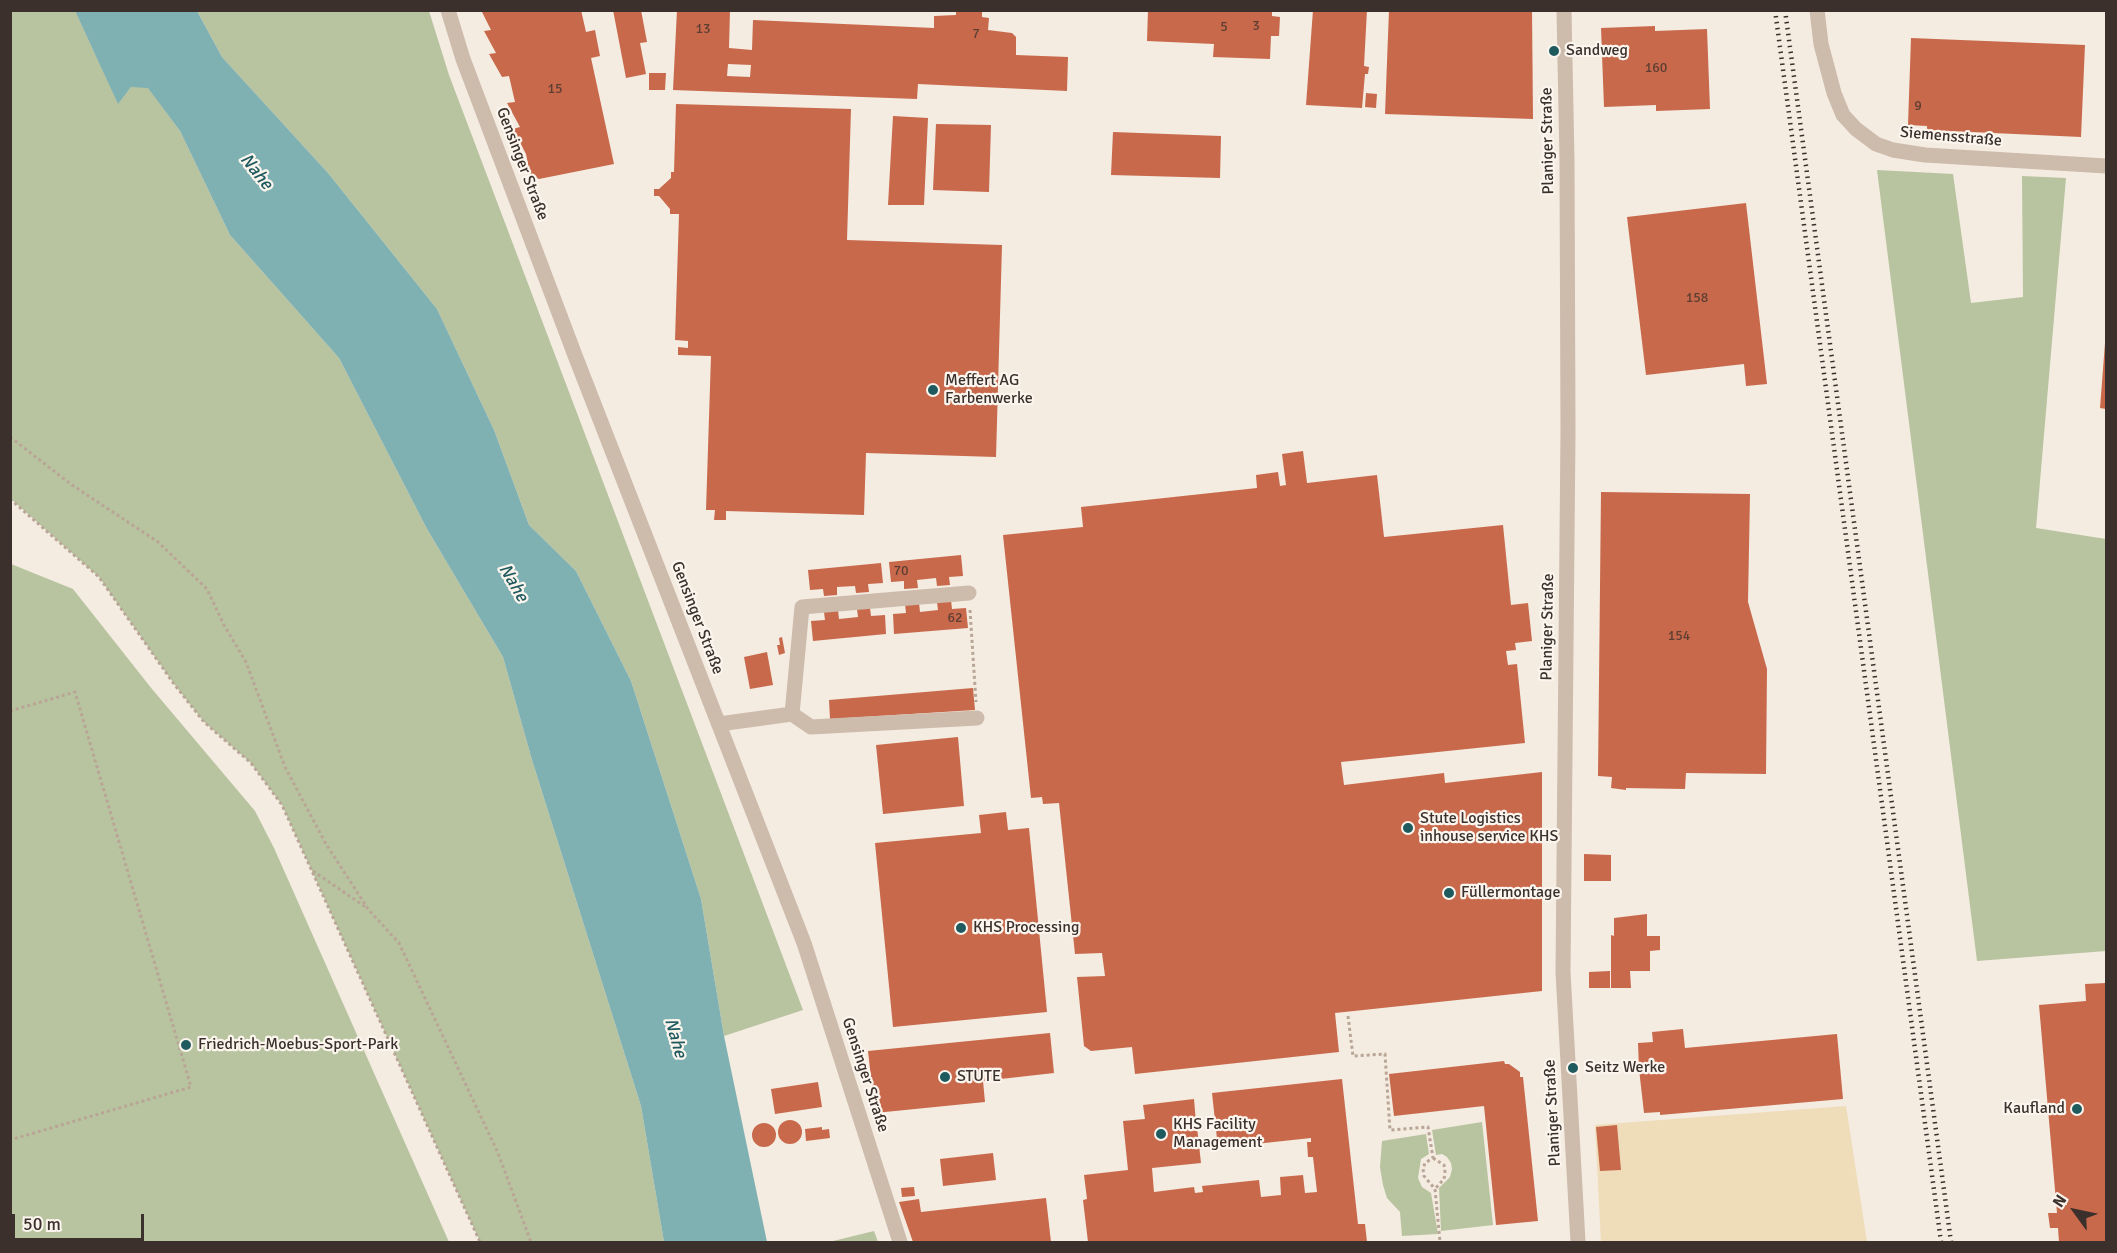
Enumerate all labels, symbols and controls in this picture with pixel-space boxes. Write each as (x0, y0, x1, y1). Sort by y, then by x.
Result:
house number: 3 (1252, 18, 1260, 34)
house number: 5 (1220, 19, 1228, 35)
house number: 13 (695, 21, 711, 37)
house number: 7 (972, 26, 980, 42)
place label: Sandweg (1566, 41, 1628, 61)
marker: Sandweg (1547, 44, 1561, 58)
house number: 160 (1645, 60, 1667, 76)
house number: 15 (547, 81, 563, 97)
street label: Planiger Straße (1537, 87, 1559, 195)
house number: 9 (1914, 98, 1922, 114)
street label: Gensinger Straße (492, 105, 552, 223)
street label: Siemensstraße (1899, 123, 2003, 151)
water label: Nahe (235, 150, 277, 194)
house number: 158 (1686, 290, 1708, 306)
place label: Meffert AG Farbenwerke (945, 371, 1033, 409)
marker: Meffert AG Farbenwerke (926, 383, 940, 397)
street label: Gensinger Straße (667, 559, 727, 677)
water label: Nahe (494, 560, 532, 606)
house number: 70 (893, 563, 909, 579)
street label: Planiger Straße (1537, 573, 1559, 681)
house number: 62 (947, 610, 963, 626)
house number: 154 (1668, 628, 1690, 644)
place label: Stute Logistics inhouse service KHS (1420, 809, 1558, 847)
marker: Stute Logistics inhouse service KHS (1401, 821, 1415, 835)
place label: Füllermontage (1461, 883, 1561, 903)
marker: Füllermontage (1442, 886, 1456, 900)
place label: KHS Processing (973, 918, 1079, 938)
marker: KHS Processing (954, 921, 968, 935)
street label: Gensinger Straße (837, 1015, 893, 1135)
water label: Nahe (659, 1016, 691, 1060)
place label: Friedrich-Moebus-Sport-Park (198, 1035, 398, 1055)
marker: Friedrich-Moebus-Sport-Park (179, 1038, 193, 1052)
place label: Seitz Werke (1585, 1058, 1665, 1078)
street label: Planiger Straße (1541, 1059, 1565, 1167)
marker: Seitz Werke (1566, 1061, 1580, 1075)
place label: STUTE (957, 1067, 1001, 1087)
marker: STUTE (938, 1070, 952, 1084)
place label: Kaufland (2003, 1099, 2065, 1119)
marker: Kaufland (2070, 1102, 2084, 1116)
place label: KHS Facility Management (1173, 1115, 1262, 1153)
marker: KHS Facility Management (1154, 1127, 1168, 1141)
north arrow (2045, 1181, 2105, 1241)
text: N (2048, 1191, 2071, 1211)
scale bar (15, 1202, 147, 1240)
text: 50 m (23, 1213, 61, 1235)

